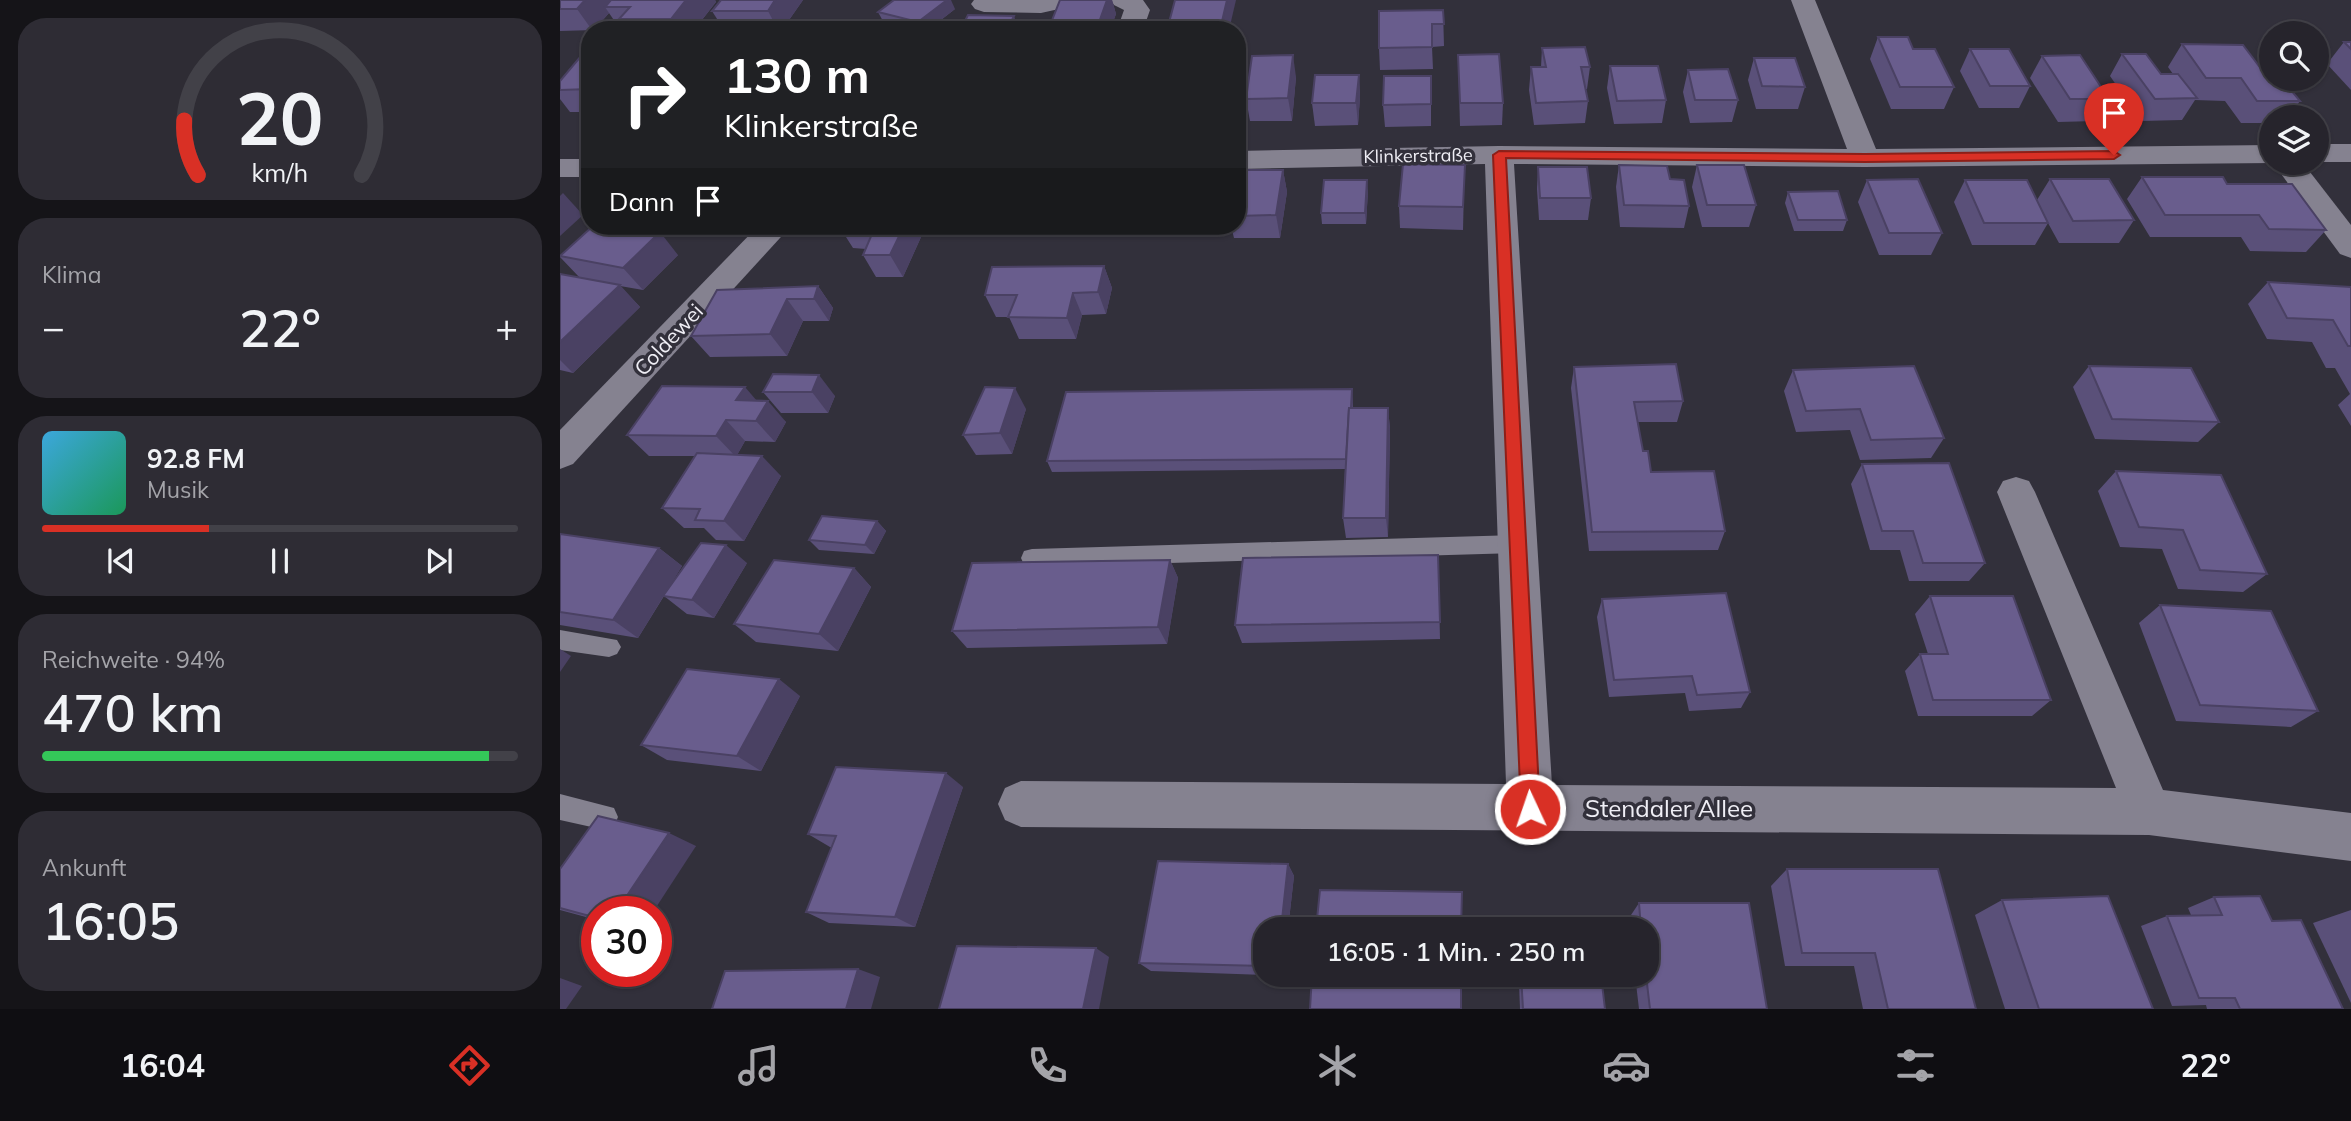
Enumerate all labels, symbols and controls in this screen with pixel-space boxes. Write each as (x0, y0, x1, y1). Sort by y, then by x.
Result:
map controls (2259, 21, 2329, 175)
button: search (2259, 21, 2329, 91)
text: 130 m (724, 44, 870, 105)
icon: right (609, 49, 700, 140)
text: 20 (236, 72, 324, 163)
pin (2084, 83, 2144, 155)
icon: arrive (2095, 94, 2133, 132)
text: Klinkerstraße (724, 105, 918, 145)
button: layers (2259, 105, 2329, 175)
street label: Klinkerstraße (1363, 143, 1473, 168)
text: km/h (252, 157, 308, 188)
icon: arrive (689, 182, 727, 220)
text: Dann (609, 185, 675, 218)
text: Klima (42, 260, 102, 289)
text: 22° (239, 295, 321, 360)
street label: Coldewei (628, 298, 708, 381)
text: − (42, 303, 65, 351)
text: + (495, 303, 518, 351)
text: 92.8 FM (147, 442, 245, 475)
text: Musik (147, 475, 209, 504)
icon: previous (102, 542, 140, 580)
icon: pause (261, 542, 299, 580)
icon: next (420, 542, 458, 580)
text: Reichweite · 94% (42, 645, 225, 674)
text: 470 km (42, 680, 223, 745)
position arrow (1493, 772, 1567, 846)
street label: Stendaler Allee (1585, 793, 1753, 823)
text: Ankunft (42, 853, 126, 882)
text: 16:05 (42, 888, 179, 953)
speed limit sign: 30 (581, 896, 672, 987)
text: 16:05 · 1 Min. · 250 m (1327, 935, 1585, 968)
icon: directions (445, 1041, 494, 1090)
icon: music (734, 1041, 783, 1090)
icon: phone (1023, 1041, 1072, 1090)
icon: climate (1313, 1041, 1362, 1090)
icon: car (1602, 1041, 1651, 1090)
icon: filters (1891, 1041, 1940, 1090)
text: 16:04 (120, 1045, 205, 1085)
text: 22° (2180, 1045, 2231, 1085)

